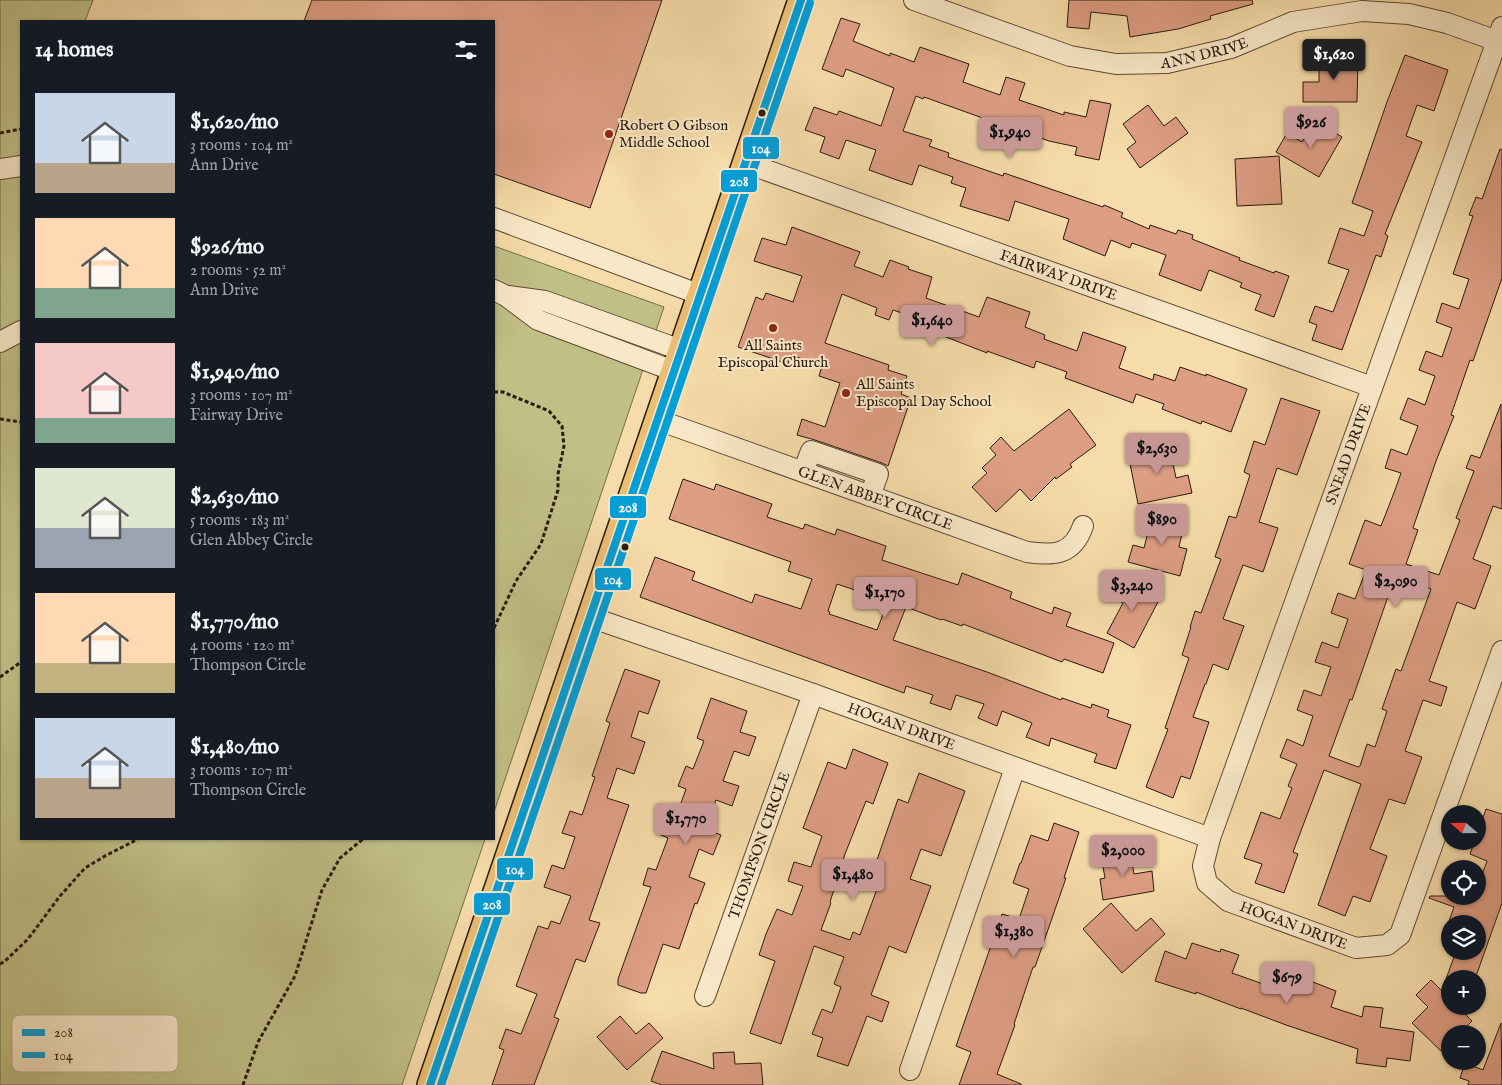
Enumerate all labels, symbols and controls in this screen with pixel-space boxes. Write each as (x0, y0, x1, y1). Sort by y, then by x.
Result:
street label: ANN DRIVE (1160, 33, 1251, 73)
icon: filters (452, 36, 480, 64)
text: 14 homes (35, 37, 113, 64)
pin: $1,620 (1293, 38, 1375, 81)
text: $1,620 (1313, 45, 1355, 65)
pin: $926 (1281, 106, 1341, 149)
unlabelled marker (757, 108, 767, 118)
text: $1,620/mo (190, 109, 279, 136)
icon: home (75, 113, 135, 173)
text: $926 (1296, 113, 1326, 133)
place label: Robert O Gibson Middle School (619, 116, 728, 152)
pin: $1,940 (969, 116, 1051, 159)
text: $1,940 (989, 123, 1031, 143)
marker: Robert O Gibson Middle School (603, 128, 615, 140)
text: 3 rooms · 104 m² (190, 136, 293, 156)
line badge: 104 (742, 136, 780, 160)
text: 104 (752, 140, 772, 158)
text: Ann Drive (190, 156, 259, 176)
line badge: 208 (720, 169, 758, 193)
text: 208 (730, 173, 749, 191)
text: $926/mo (190, 234, 264, 261)
icon: home (75, 238, 135, 298)
street label: FAIRWAY DRIVE (997, 246, 1120, 305)
text: 2 rooms · 52 m² (190, 261, 286, 281)
text: Ann Drive (190, 281, 259, 301)
pin: $1,640 (891, 304, 973, 347)
text: $1,640 (911, 311, 953, 331)
marker: All Saints Episcopal Church (767, 322, 779, 334)
place label: All Saints Episcopal Church (718, 336, 828, 372)
text: $1,940/mo (190, 359, 279, 386)
icon: home (75, 363, 135, 423)
place label: All Saints Episcopal Day School (855, 375, 992, 411)
text: 3 rooms · 107 m² (190, 386, 293, 406)
marker: All Saints Episcopal Day School (840, 387, 852, 399)
street label: SNEAD DRIVE (1321, 401, 1376, 507)
text: Fairway Drive (190, 406, 283, 426)
pin: $2,630 (1116, 432, 1198, 475)
text: $2,630 (1136, 439, 1178, 459)
street label: GLEN ABBEY CIRCLE (795, 462, 955, 535)
text: $2,630/mo (190, 484, 279, 511)
icon: home (75, 488, 135, 548)
line badge: 208 (609, 495, 647, 519)
text: 208 (619, 499, 638, 517)
pin: $890 (1132, 504, 1192, 546)
text: $890 (1147, 510, 1177, 530)
text: 5 rooms · 183 m² (190, 511, 289, 531)
text: Glen Abbey Circle (190, 531, 313, 551)
unlabelled marker (620, 542, 630, 552)
pin: $2,090 (1355, 566, 1437, 608)
line badge: 104 (594, 567, 632, 591)
pin: $3,240 (1091, 570, 1173, 612)
text: 104 (604, 571, 624, 589)
text: $2,090 (1374, 572, 1418, 592)
pin: $1,170 (844, 576, 926, 619)
text: $3,240 (1111, 576, 1153, 596)
text: $1,170 (865, 583, 905, 603)
text: $1,770/mo (190, 609, 279, 636)
icon: home (75, 613, 135, 673)
text: 4 rooms · 120 m² (190, 636, 295, 656)
text: Thompson Circle (190, 656, 306, 676)
street label: HOGAN DRIVE (845, 698, 958, 755)
text: $1,480/mo (190, 734, 279, 761)
icon: home (75, 738, 135, 798)
text: 3 rooms · 107 m² (190, 761, 293, 781)
street label: THOMPSON CIRCLE (724, 769, 794, 922)
text: Thompson Circle (190, 781, 306, 801)
pin: $1,770 (645, 802, 727, 845)
north arrow (1441, 805, 1486, 850)
map controls (1441, 805, 1486, 1070)
text: $1,770 (665, 809, 707, 829)
pin: $2,000 (1082, 834, 1164, 877)
text: $2,000 (1101, 841, 1145, 861)
line badge: 104 (496, 857, 534, 881)
pin: $1,480 (812, 858, 894, 901)
button: locate (1441, 860, 1486, 905)
text: 104 (506, 861, 526, 879)
text: $1,480 (832, 865, 874, 885)
line badge: 208 (473, 892, 511, 916)
text: 208 (483, 896, 502, 914)
street label: HOGAN DRIVE (1237, 897, 1350, 954)
button: layers (1441, 915, 1486, 960)
pin: $1,380 (973, 916, 1055, 958)
text: $1,380 (994, 922, 1034, 942)
pin: $679 (1257, 962, 1317, 1004)
text: $679 (1272, 968, 1302, 988)
button: + (1441, 970, 1486, 1015)
legend (12, 1015, 178, 1072)
text: 208 (54, 1024, 73, 1042)
button: − (1441, 1025, 1486, 1070)
text: 104 (54, 1047, 73, 1065)

